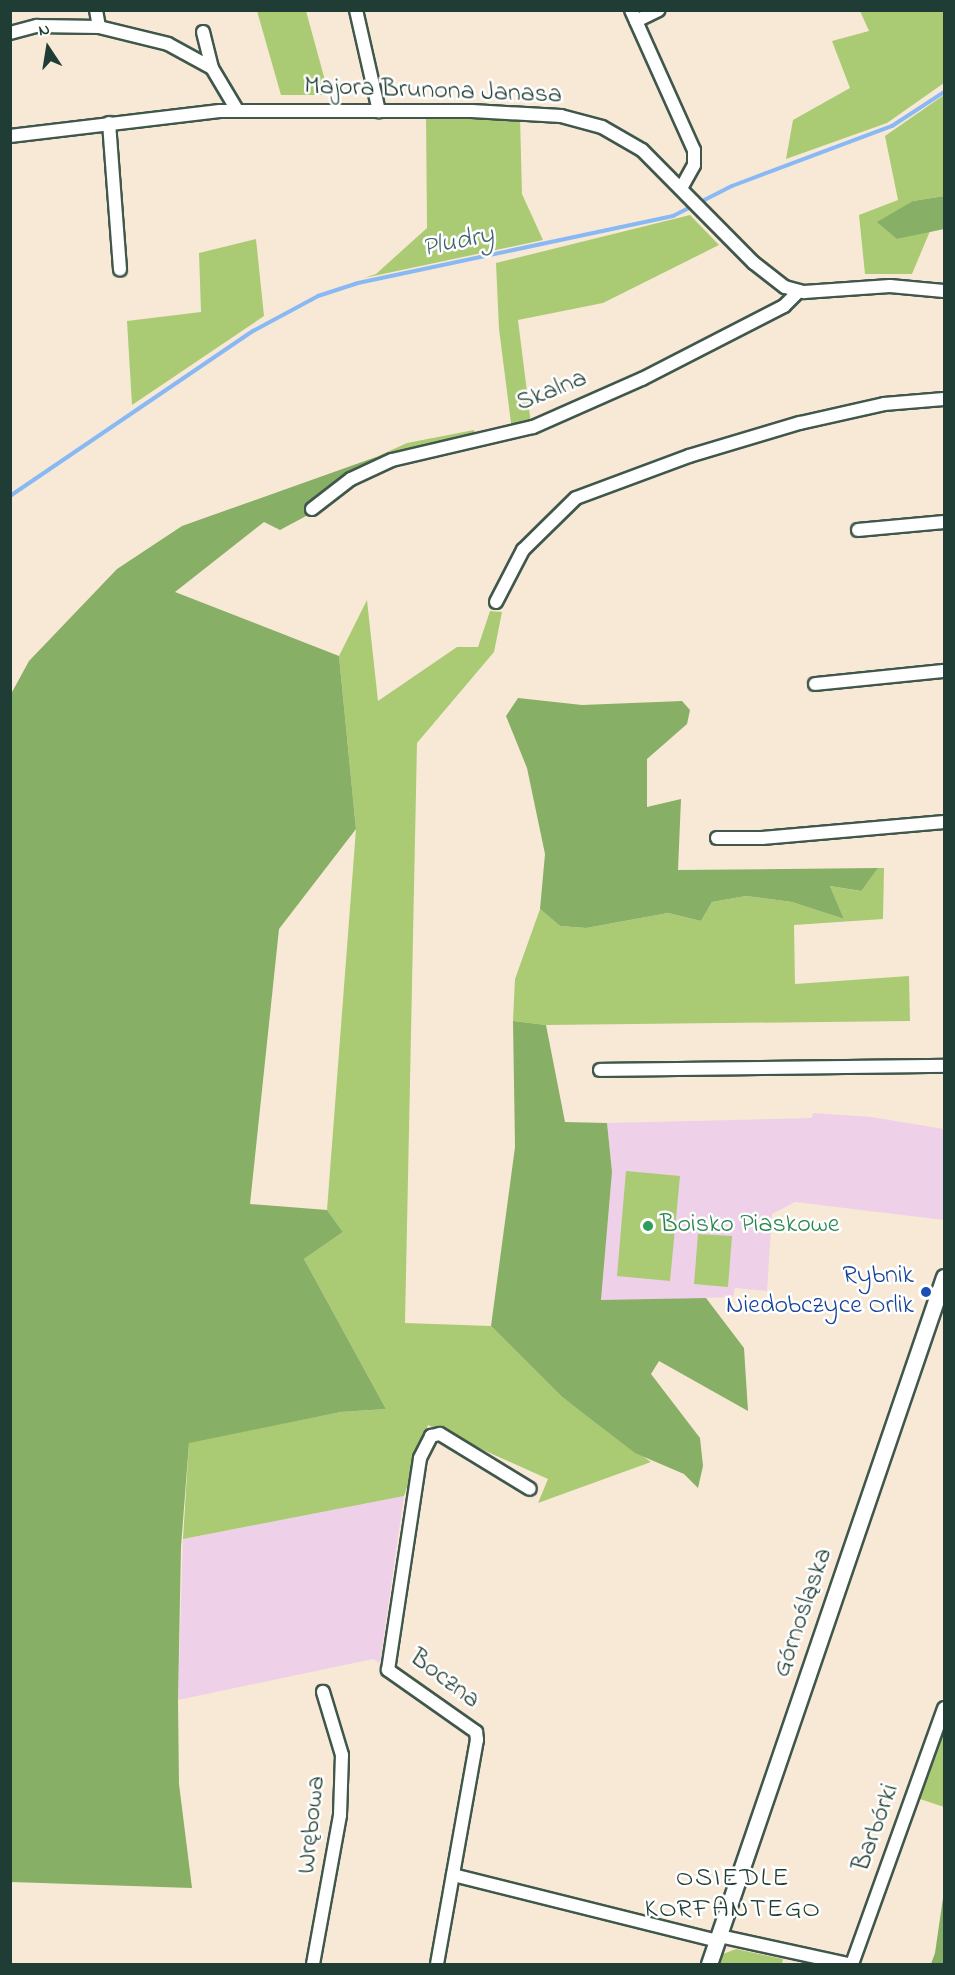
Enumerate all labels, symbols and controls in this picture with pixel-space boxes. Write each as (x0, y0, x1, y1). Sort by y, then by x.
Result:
north arrow (18, 18, 78, 78)
text: N (36, 18, 52, 43)
street label: Majora Brunona Janasa (304, 72, 562, 112)
water label: Pludry (419, 219, 497, 265)
street label: Skalna (512, 364, 592, 420)
place label: Boisko Piaskowe (660, 1210, 839, 1242)
marker: Boisko Piaskowe (641, 1219, 655, 1233)
place label: Rybnik Niedobczyce Orlik (726, 1261, 914, 1322)
marker: Rybnik Niedobczyce Orlik (919, 1285, 933, 1299)
street label: Górnośląska (767, 1544, 841, 1682)
street label: Boczna (403, 1643, 485, 1717)
street label: Wrębowa (292, 1775, 334, 1875)
street label: Barbórki (847, 1780, 907, 1876)
district label: OSIEDLE KORFANTEGO (644, 1862, 822, 1925)

